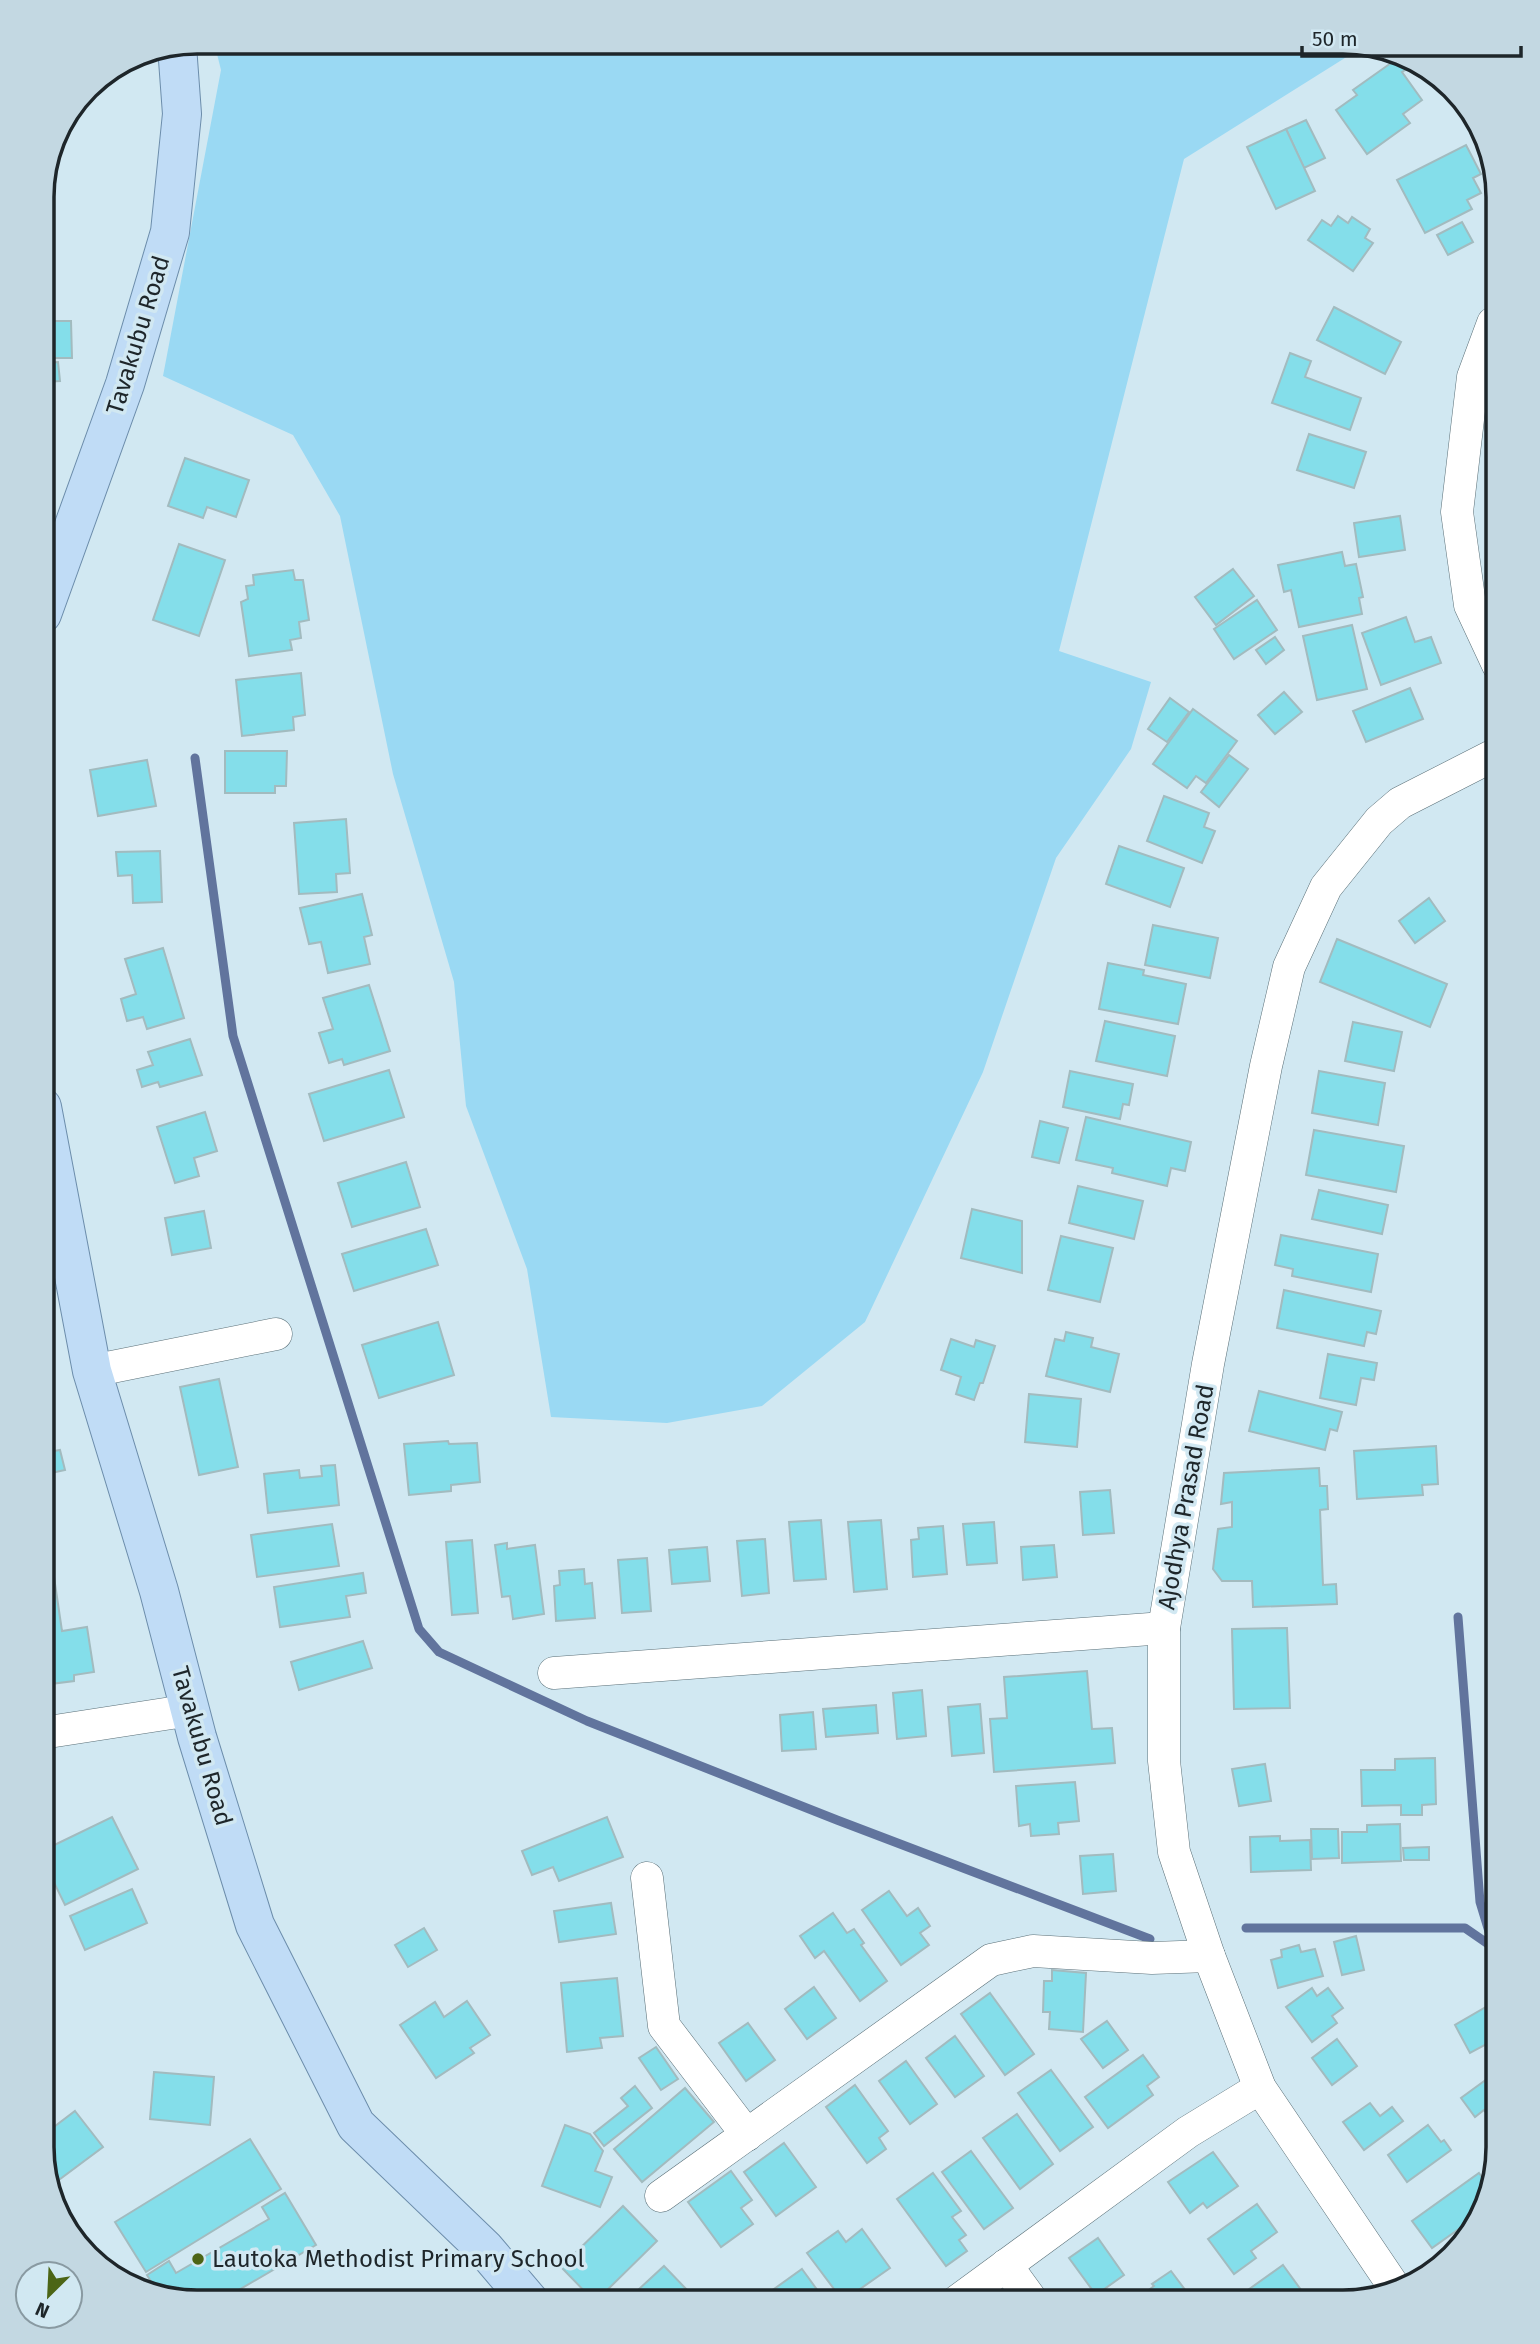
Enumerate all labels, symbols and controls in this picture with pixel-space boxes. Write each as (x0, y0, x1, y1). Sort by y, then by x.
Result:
scale bar (1302, 14, 1521, 58)
text: 50 m (1312, 26, 1358, 52)
street label: Tavakubu Road (101, 252, 175, 418)
street label: Ajodhya Prasad Road (1152, 1382, 1220, 1612)
street label: Tavakubu Road (166, 1663, 238, 1829)
place label: Lautoka Methodist Primary School (212, 2245, 584, 2273)
marker: Lautoka Methodist Primary School (190, 2251, 206, 2267)
north arrow (14, 2260, 84, 2330)
text: N (32, 2297, 53, 2323)

